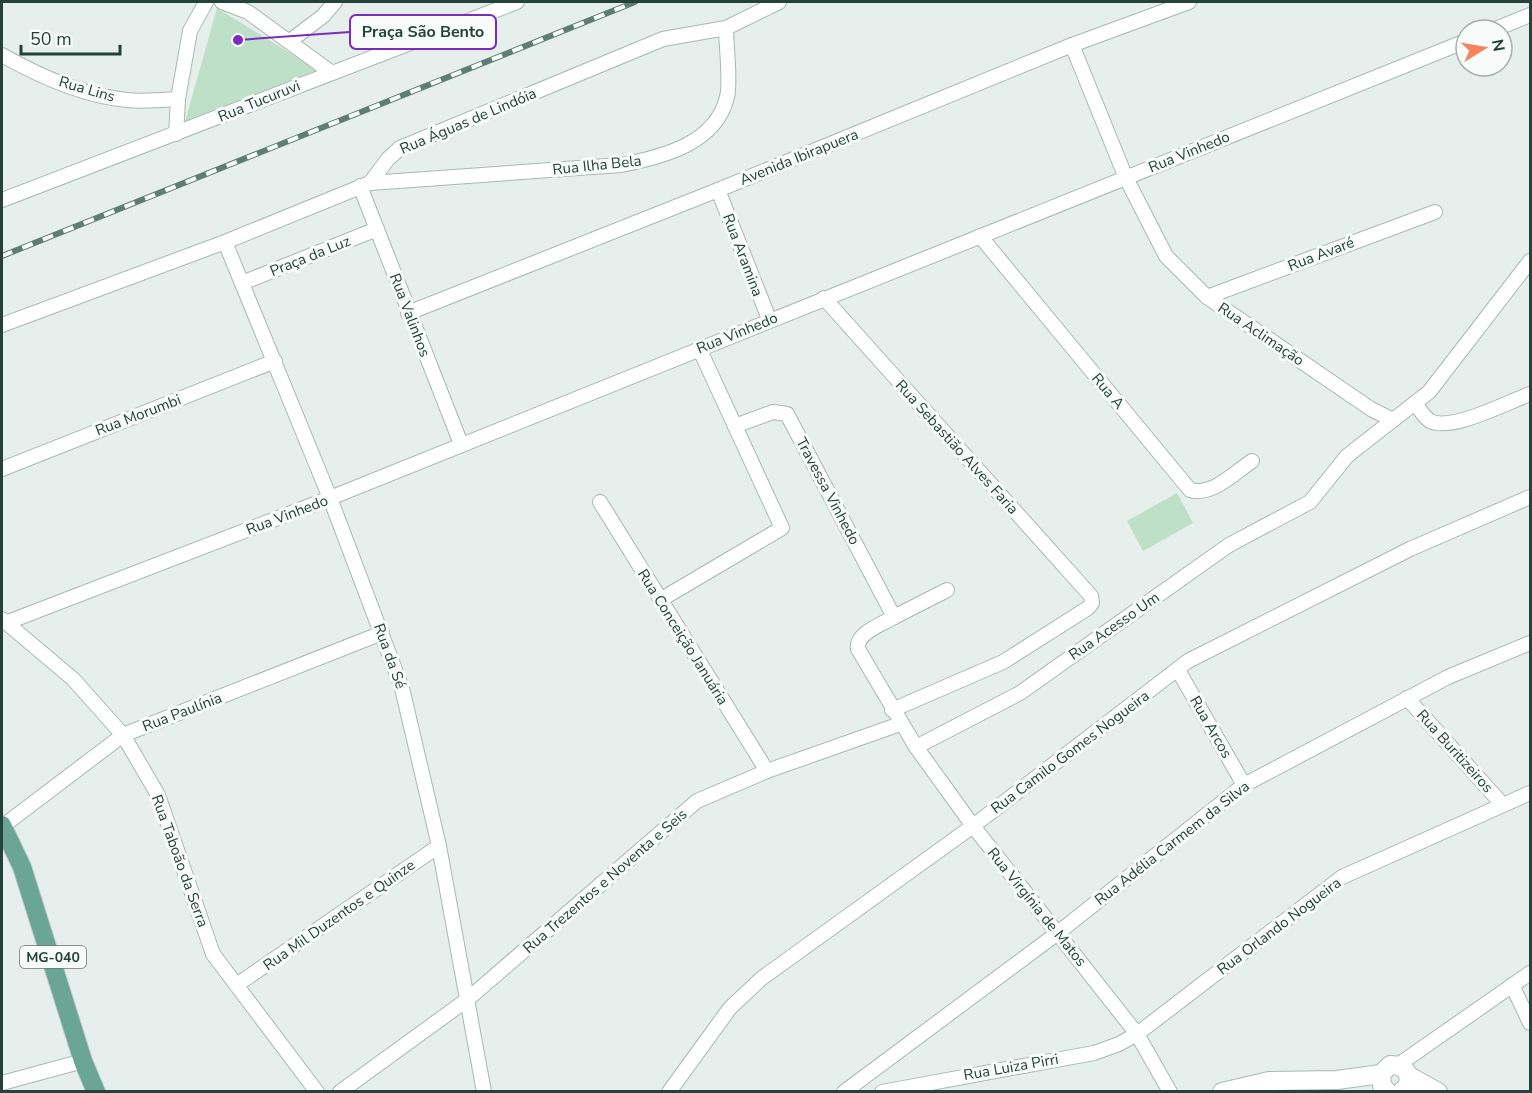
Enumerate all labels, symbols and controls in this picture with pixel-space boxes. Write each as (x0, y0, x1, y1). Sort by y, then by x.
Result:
callout: Praça São Bento (350, 15, 496, 49)
scale bar (21, 18, 120, 56)
north arrow (1454, 18, 1514, 78)
text: Praça São Bento (362, 21, 484, 43)
text: 50 m (30, 27, 72, 51)
text: N (1486, 37, 1510, 53)
street label: Rua Lins (57, 71, 117, 107)
street label: Rua Tucuruvi (215, 75, 303, 127)
street label: Rua Águas de Lindóia (397, 83, 539, 159)
street label: Avenida Ibirapuera (737, 124, 861, 190)
street label: Rua Vinhedo (1145, 127, 1233, 177)
street label: Rua Ilha Bela (552, 150, 642, 180)
street label: Rua Aramina (718, 211, 768, 299)
street label: Praça da Luz (267, 231, 353, 281)
street label: Rua Avaré (1285, 232, 1357, 276)
street label: Rua Valinhos (385, 270, 435, 360)
street label: Rua Aclimação (1214, 298, 1308, 370)
street label: Rua Vinhedo (693, 308, 781, 358)
street label: Rua A (1087, 369, 1129, 413)
street label: Rua Sebastião Alves Faria (891, 375, 1023, 519)
street label: Rua Morumbi (92, 389, 184, 441)
street label: Travessa Vinhedo (791, 434, 865, 548)
street label: Rua Vinhedo (243, 490, 331, 540)
street label: Rua Conceição Januária (633, 565, 733, 709)
street label: Rua Acesso Um (1065, 587, 1163, 665)
street label: Rua da Sé (369, 621, 411, 691)
street label: Rua Camilo Gomes Nogueira (987, 686, 1153, 818)
street label: Rua Paulínia (139, 688, 225, 736)
street label: Rua Arcos (1185, 692, 1237, 762)
street label: Rua Buritizeiros (1412, 705, 1498, 797)
street label: Rua Adélia Carmem da Silva (1090, 776, 1254, 910)
street label: Rua Taboão da Serra (147, 792, 213, 930)
street label: Rua Trezentos e Noventa e Seis (519, 804, 691, 958)
street label: Rua Virgínia de Matos (983, 843, 1091, 971)
street label: Rua Mil Duzentos e Quinze (259, 855, 419, 975)
street label: Rua Orlando Nogueira (1213, 873, 1345, 979)
road number: MG-040 (20, 946, 86, 968)
street label: Rua Luiza Pirri (962, 1049, 1060, 1085)

